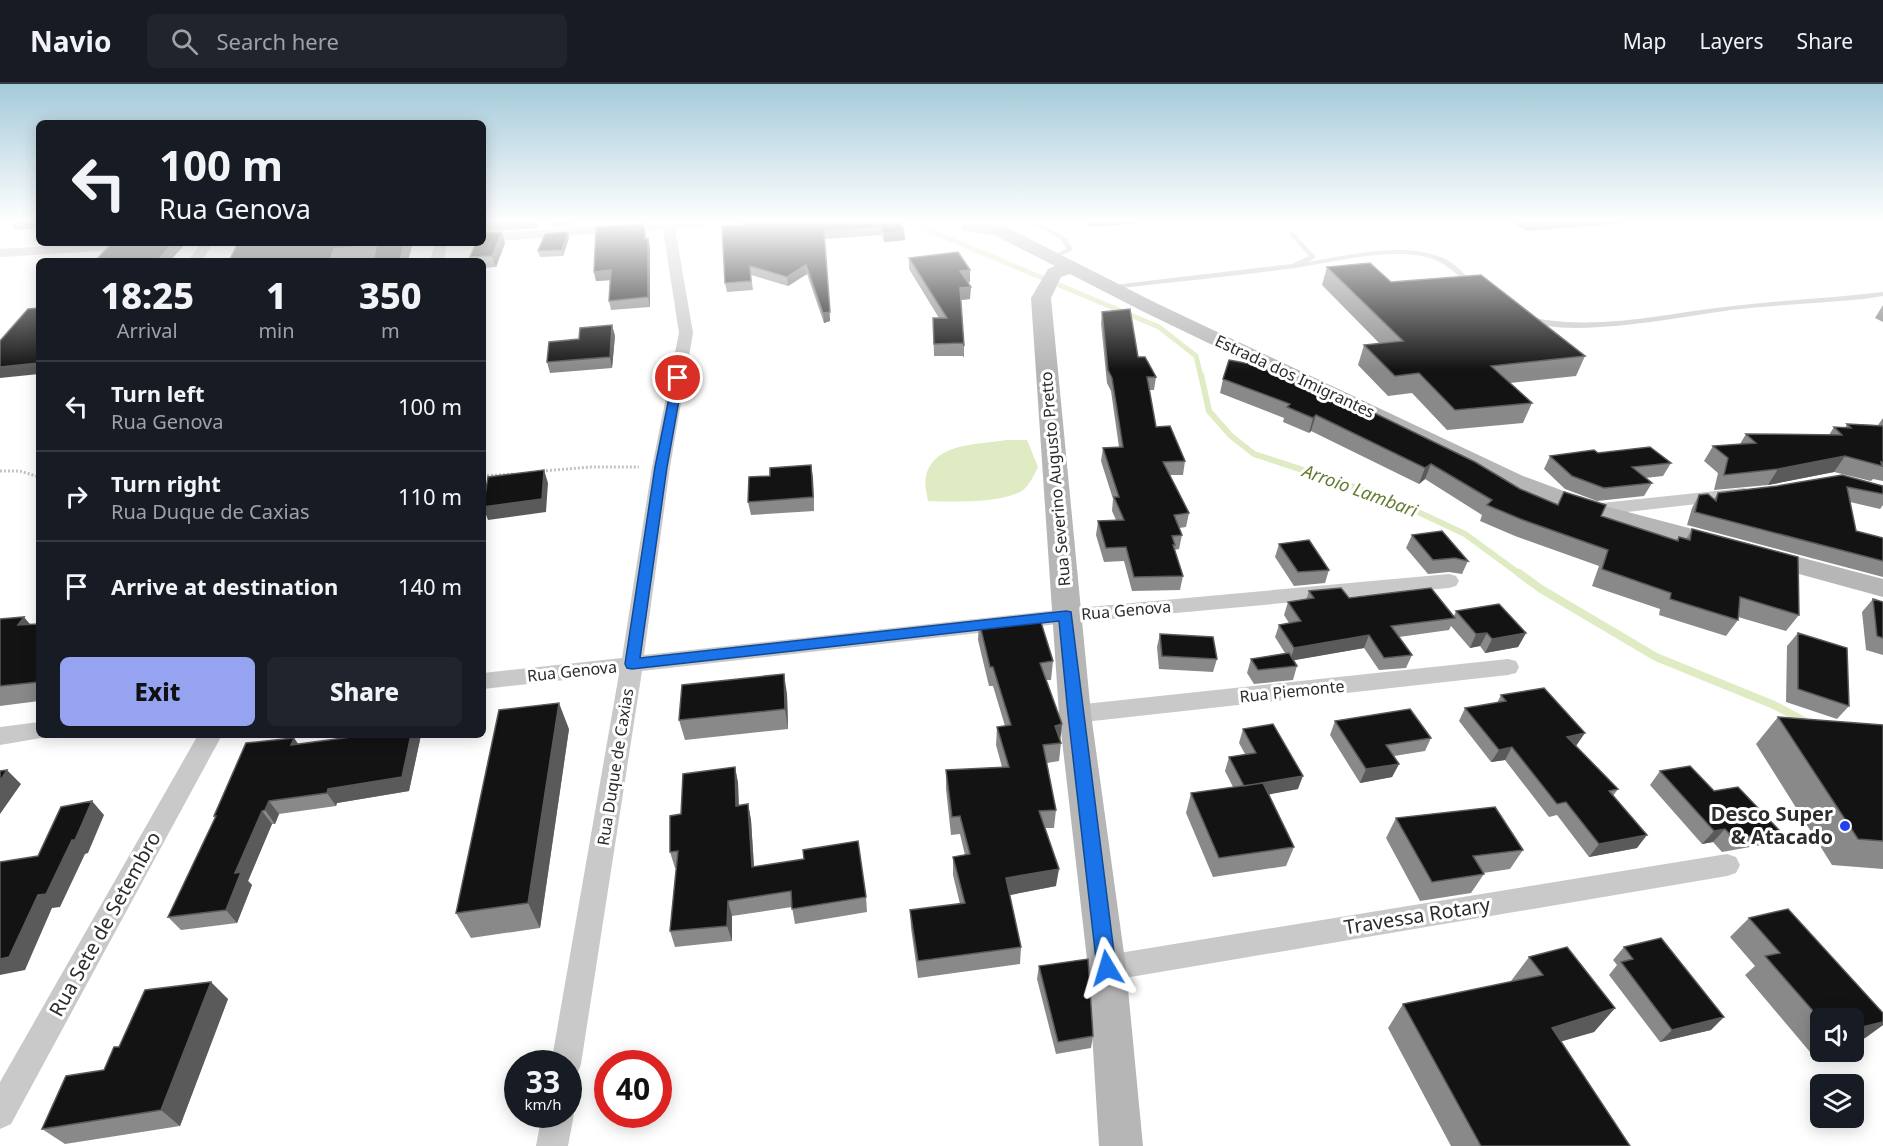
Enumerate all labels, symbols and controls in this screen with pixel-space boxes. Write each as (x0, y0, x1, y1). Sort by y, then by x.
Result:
search box (147, 14, 567, 68)
text: Navio (30, 22, 111, 60)
icon: search (168, 25, 201, 58)
text: Search here (216, 26, 339, 56)
text: Map (1623, 27, 1667, 55)
text: Layers (1700, 27, 1764, 55)
text: Share (1797, 27, 1853, 55)
text: 100 m (159, 136, 283, 193)
icon: left (60, 144, 138, 222)
text: Rua Genova (159, 190, 311, 227)
text: 18:25 (100, 271, 194, 320)
text: 1 (266, 271, 287, 320)
text: 350 (359, 271, 422, 320)
text: Arrival (117, 317, 178, 344)
text: min (258, 317, 295, 344)
text: m (381, 317, 400, 344)
street label: Estrada dos Imigrantes (1212, 329, 1378, 423)
pin (652, 352, 703, 403)
icon: arrive (661, 361, 694, 394)
street label: Rua Severino Augusto Pretto (1035, 371, 1075, 587)
text: Turn left (111, 378, 205, 408)
icon: left (60, 390, 93, 423)
text: 100 m (398, 391, 462, 421)
text: Rua Genova (111, 408, 224, 435)
water label: Arroio Lambari (1298, 457, 1421, 522)
text: Turn right (111, 468, 221, 498)
icon: right (60, 480, 93, 513)
text: 110 m (398, 481, 462, 511)
text: Rua Duque de Caxias (111, 498, 310, 525)
icon: arrive (60, 570, 93, 603)
text: Arrive at destination (111, 571, 338, 601)
text: 140 m (398, 571, 462, 601)
street label: Rua Genova (1080, 595, 1172, 625)
street label: Rua Genova (526, 655, 618, 687)
button: Exit (60, 657, 255, 726)
button: Share (267, 657, 462, 726)
street label: Rua Piemonte (1239, 675, 1345, 707)
street label: Rua Duque de Caxias (592, 687, 638, 847)
place label: Desco Super & Atacado (1711, 800, 1833, 850)
marker: Desco Super & Atacado (1838, 819, 1852, 833)
street label: Rua Sete de Setembro (42, 826, 167, 1021)
street label: Travessa Rotary (1342, 890, 1493, 940)
position arrow (1075, 936, 1139, 1000)
map controls (1810, 1008, 1864, 1128)
button: sound (1810, 1008, 1864, 1062)
speed limit sign: 40 (594, 1050, 672, 1128)
text: 33 (526, 1061, 560, 1102)
button: layers (1810, 1074, 1864, 1128)
text: km/h (525, 1094, 561, 1114)

